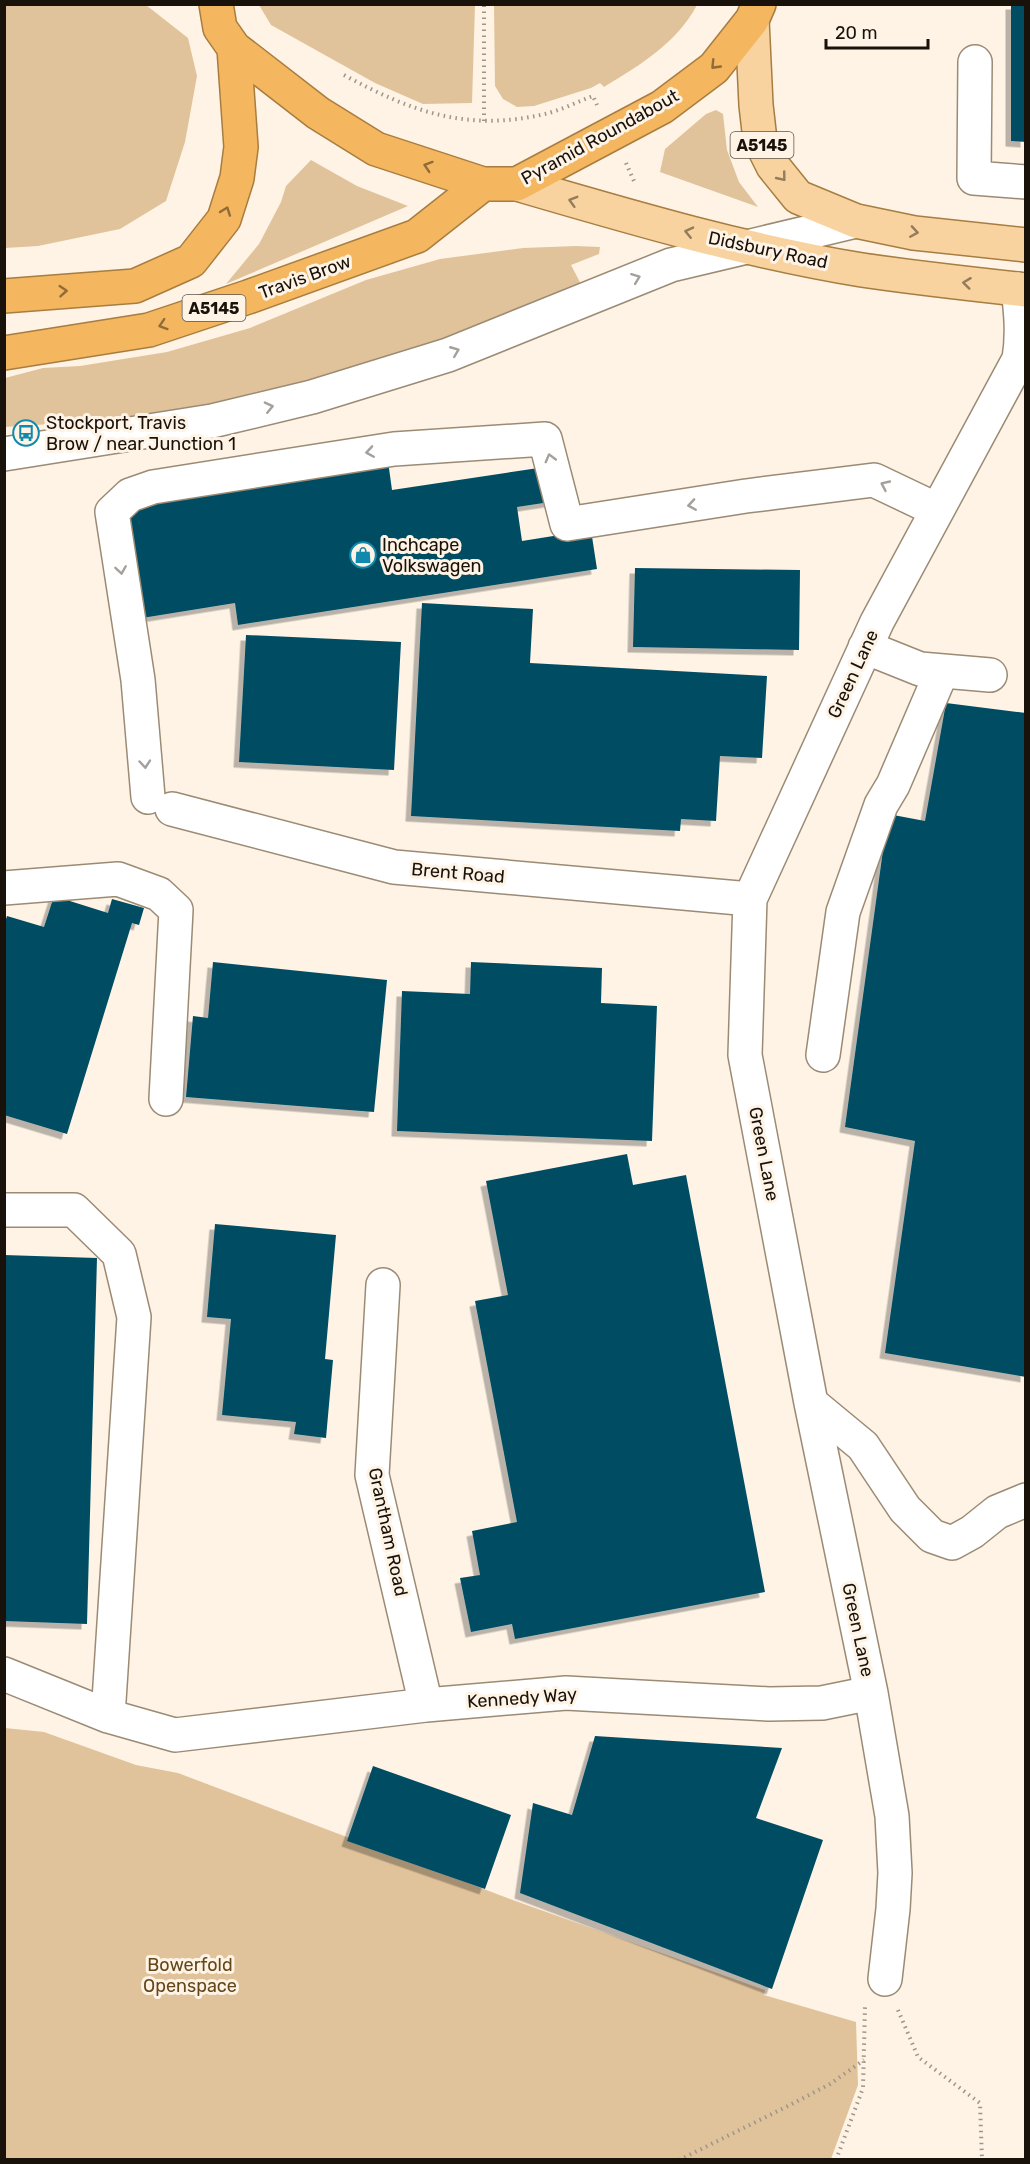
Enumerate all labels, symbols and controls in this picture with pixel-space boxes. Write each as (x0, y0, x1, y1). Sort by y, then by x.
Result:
scale bar (826, 12, 928, 50)
text: 20 m (835, 22, 877, 44)
one-way arrow (711, 59, 722, 69)
street label: Pyramid Roundabout (517, 84, 683, 190)
road number: A5145 (730, 132, 794, 158)
one-way arrow (423, 161, 434, 174)
one-way arrow (775, 170, 786, 181)
one-way arrow (568, 196, 579, 208)
one-way arrow (219, 206, 231, 217)
one-way arrow (909, 225, 919, 238)
one-way arrow (684, 227, 694, 240)
street label: Didsbury Road (706, 227, 830, 273)
street label: Travis Brow (256, 250, 354, 304)
one-way arrow (630, 273, 641, 285)
one-way arrow (963, 277, 972, 289)
one-way arrow (58, 285, 67, 298)
road number: A5145 (182, 295, 246, 321)
one-way arrow (158, 318, 169, 330)
one-way arrow (450, 346, 460, 359)
one-way arrow (263, 402, 273, 415)
place label: Stockport, Travis Brow / near Junction 1 (46, 412, 236, 455)
bus stop icon: Stockport, Travis Brow / near Junction 1 (11, 418, 41, 448)
one-way arrow (366, 446, 375, 458)
one-way arrow (545, 453, 558, 463)
one-way arrow (880, 480, 891, 492)
one-way arrow (688, 498, 697, 510)
place label: Inchcape Volkswagen (382, 534, 481, 577)
shop icon: Inchcape Volkswagen (348, 540, 378, 570)
one-way arrow (114, 566, 126, 575)
street label: Green Lane (823, 626, 883, 722)
one-way arrow (138, 759, 151, 768)
street label: Brent Road (410, 858, 506, 888)
street label: Green Lane (744, 1105, 784, 1203)
street label: Grantham Road (364, 1466, 412, 1598)
street label: Green Lane (837, 1581, 879, 1679)
street label: Kennedy Way (466, 1683, 578, 1713)
park label: Bowerfold Openspace (143, 1954, 237, 1997)

